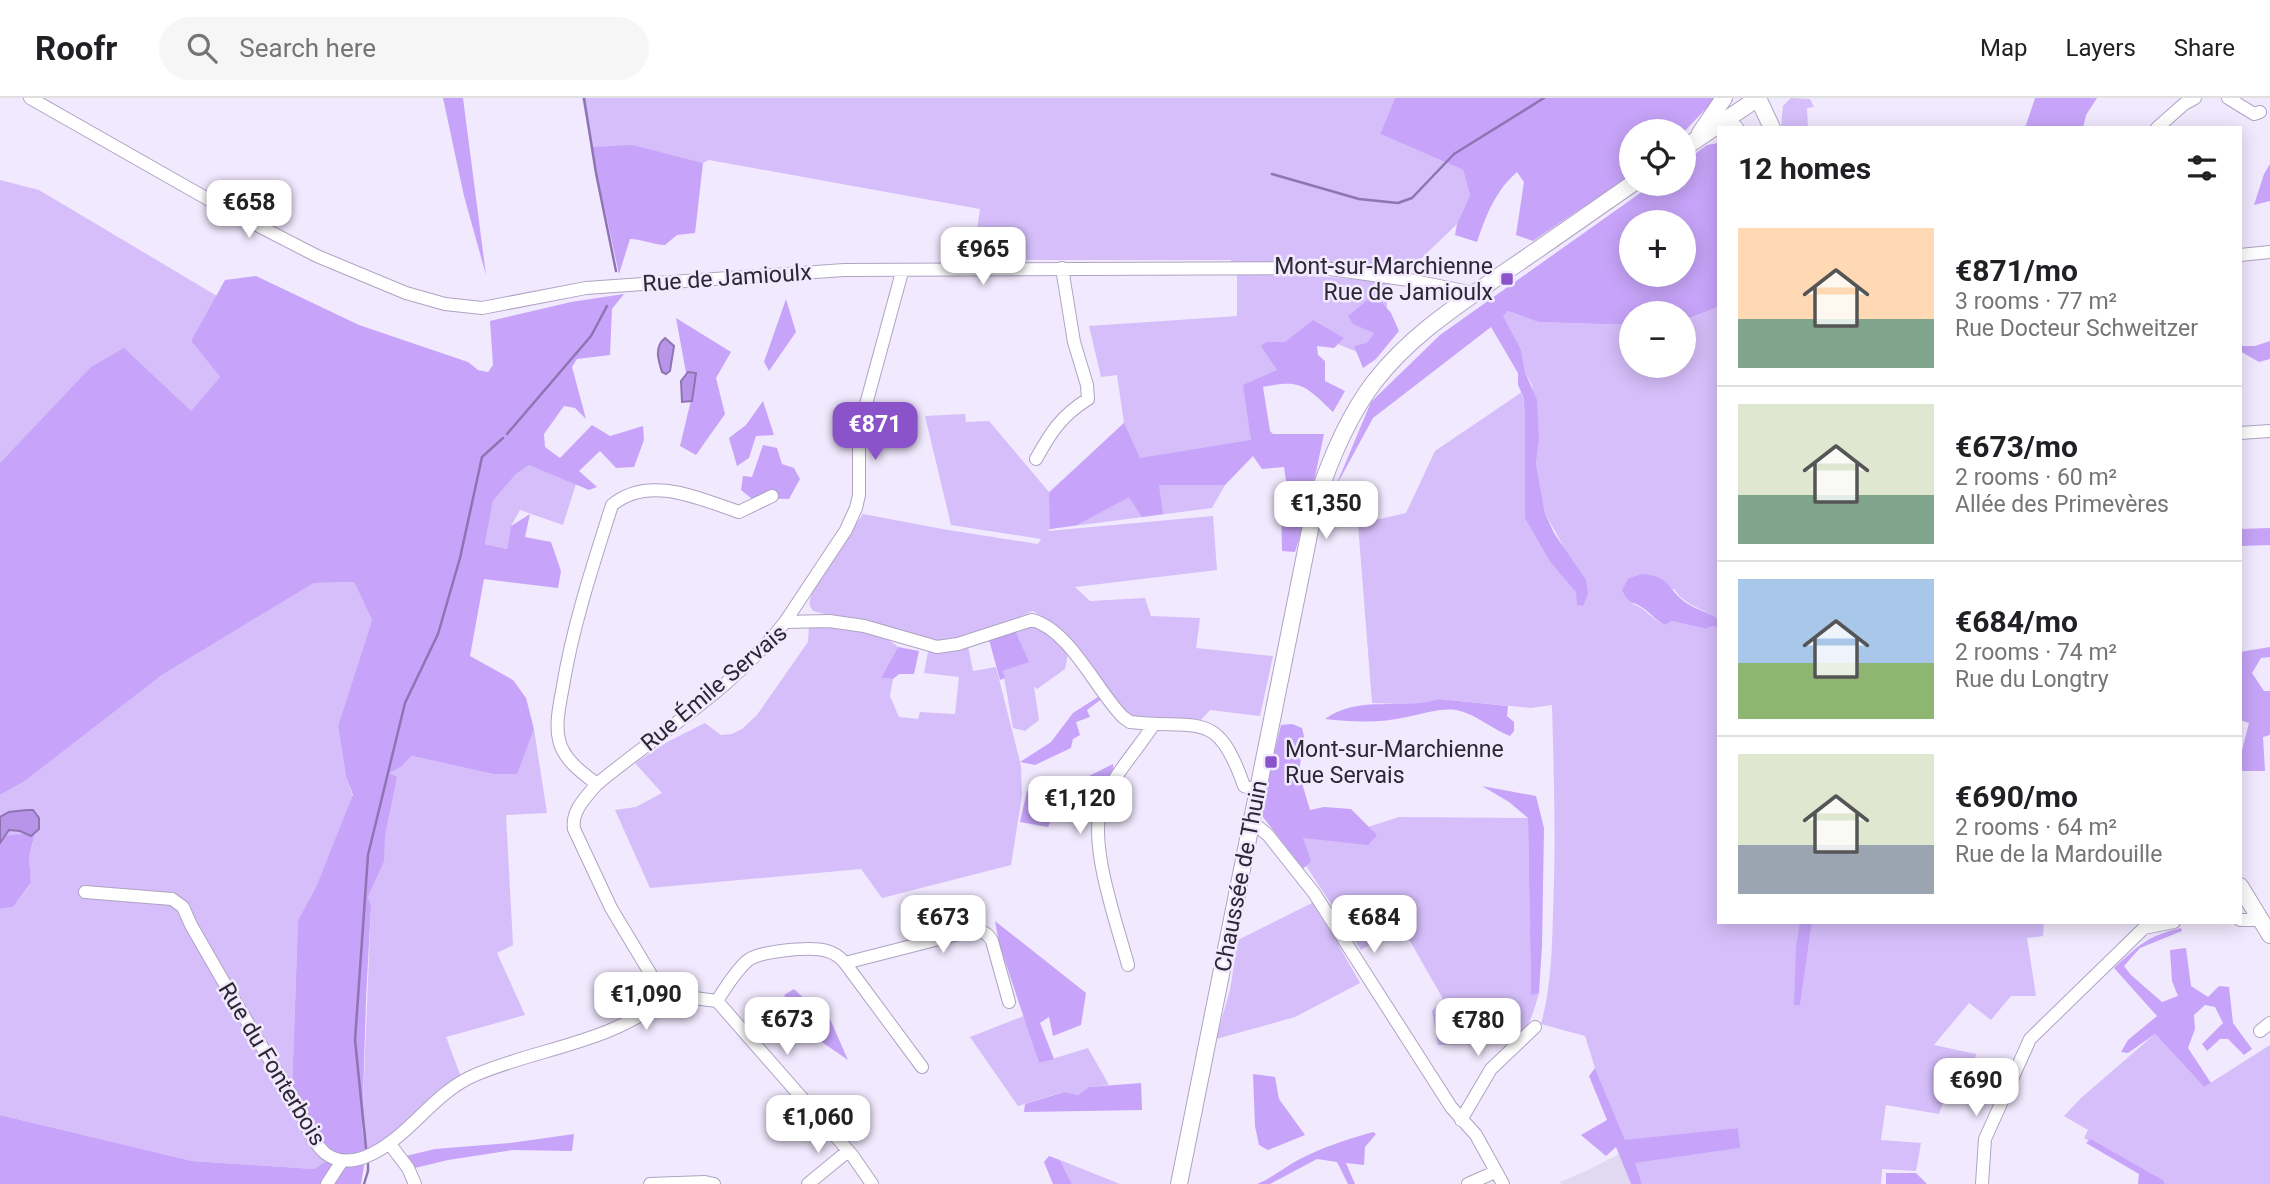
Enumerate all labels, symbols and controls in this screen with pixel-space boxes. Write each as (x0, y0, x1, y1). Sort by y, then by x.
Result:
search box (159, 17, 649, 80)
text: Roofr (35, 29, 117, 68)
icon: search (183, 29, 221, 67)
text: Search here (239, 33, 376, 63)
text: Map (1980, 34, 2028, 62)
text: Layers (2066, 34, 2136, 62)
text: Share (2174, 34, 2235, 62)
map controls (1619, 119, 1696, 378)
button: locate (1619, 119, 1696, 196)
icon: filters (2183, 149, 2221, 187)
text: 12 homes (1738, 151, 1871, 186)
pin: €658 (208, 180, 290, 240)
text: €658 (223, 189, 275, 216)
button: + (1619, 210, 1696, 287)
pin: €965 (942, 228, 1024, 287)
text: €965 (957, 236, 1009, 263)
place label: Mont-sur-Marchienne Rue de Jamioulx (1274, 253, 1493, 306)
text: €871/mo (1955, 253, 2078, 288)
icon: home (1794, 256, 1878, 340)
street label: Rue de Jamioulx (642, 259, 812, 297)
marker: Mont-sur-Marchienne Rue de Jamioulx (1499, 271, 1515, 287)
text: 3 rooms · 77 m² (1955, 288, 2117, 315)
button: − (1619, 301, 1696, 378)
text: Rue Docteur Schweitzer (1955, 315, 2198, 342)
pin: €871 (834, 402, 916, 462)
text: €871 (849, 411, 901, 438)
text: €673/mo (1955, 429, 2078, 464)
icon: home (1794, 432, 1878, 516)
text: 2 rooms · 60 m² (1955, 464, 2117, 491)
pin: €1,350 (1269, 482, 1383, 541)
text: €1,350 (1290, 490, 1362, 517)
text: Allée des Primevères (1955, 491, 2169, 518)
text: €684/mo (1955, 604, 2078, 639)
icon: home (1794, 607, 1878, 691)
street label: Rue Émile Servais (635, 618, 792, 757)
text: 2 rooms · 74 m² (1955, 639, 2117, 666)
text: Rue du Longtry (1955, 666, 2109, 693)
place label: Mont-sur-Marchienne Rue Servais (1285, 736, 1504, 789)
marker: Mont-sur-Marchienne Rue Servais (1263, 754, 1279, 770)
pin: €1,120 (1023, 776, 1137, 836)
street label: Chaussée de Thuin (1209, 778, 1273, 974)
text: €690/mo (1955, 779, 2078, 814)
icon: home (1794, 782, 1878, 866)
text: €1,120 (1044, 785, 1116, 812)
text: 2 rooms · 64 m² (1955, 814, 2117, 841)
text: Rue de la Mardouille (1955, 841, 2162, 868)
pin: €673 (902, 896, 984, 955)
pin: €684 (1333, 896, 1415, 955)
text: €673 (917, 904, 969, 931)
text: €684 (1348, 904, 1400, 931)
pin: €1,090 (589, 972, 703, 1032)
street label: Rue du Fonterbois (213, 978, 331, 1150)
text: €1,090 (610, 981, 682, 1008)
pin: €673 (746, 998, 828, 1057)
pin: €780 (1437, 998, 1519, 1058)
text: €673 (761, 1006, 813, 1033)
text: €780 (1452, 1007, 1504, 1034)
pin: €690 (1935, 1058, 2017, 1118)
text: €690 (1950, 1067, 2002, 1094)
pin: €1,060 (761, 1096, 875, 1155)
text: €1,060 (782, 1104, 854, 1131)

